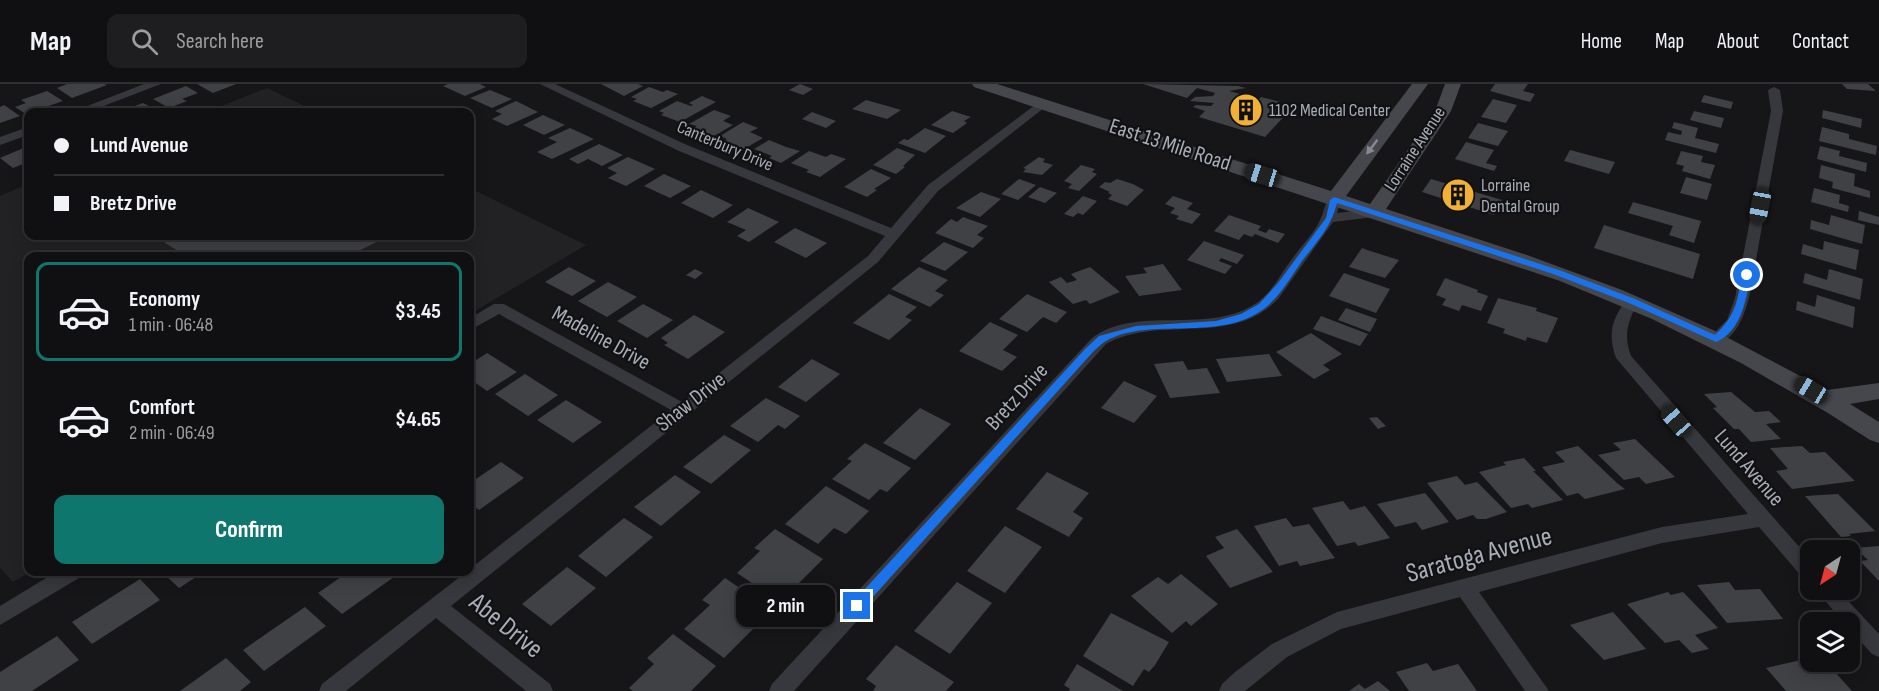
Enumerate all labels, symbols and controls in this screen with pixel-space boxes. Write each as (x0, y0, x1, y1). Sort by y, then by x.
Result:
search box (107, 14, 527, 68)
text: Map (30, 25, 71, 58)
icon: search (128, 25, 161, 58)
text: Search here (176, 28, 264, 55)
text: Home (1581, 29, 1622, 54)
text: Map (1655, 29, 1684, 54)
text: About (1717, 29, 1759, 54)
text: Contact (1792, 29, 1849, 54)
building icon: 1102 Medical Center (1228, 92, 1264, 128)
place label: 1102 Medical Center (1269, 100, 1390, 121)
street label: Lorraine Avenue (1380, 103, 1450, 195)
street label: East 13 Mile Road (1106, 113, 1234, 177)
street label: Canterbury Drive (674, 116, 776, 176)
text: Lund Avenue (90, 132, 188, 159)
one-way arrow (1366, 139, 1378, 155)
car (1242, 161, 1282, 189)
place label: Lorraine Dental Group (1481, 175, 1560, 217)
building icon: Lorraine Dental Group (1440, 177, 1476, 213)
car (1748, 187, 1772, 225)
text: Bretz Drive (90, 190, 177, 217)
route start (1733, 261, 1760, 288)
icon: car (57, 285, 111, 339)
text: Economy (129, 286, 200, 313)
text: $3.45 (395, 298, 441, 325)
street label: Madeline Drive (547, 300, 655, 376)
text: 1 min · 06:48 (129, 313, 213, 337)
street label: Bretz Drive (980, 358, 1054, 436)
street label: Shaw Drive (651, 366, 731, 438)
car (1791, 373, 1831, 407)
icon: car (57, 393, 111, 447)
text: Comfort (129, 394, 195, 421)
car (1657, 402, 1695, 440)
text: $4.65 (395, 406, 441, 433)
text: 2 min · 06:49 (129, 421, 215, 445)
street label: Lund Avenue (1708, 424, 1790, 512)
button: Confirm (54, 495, 444, 564)
street label: Saratoga Avenue (1402, 520, 1556, 590)
north arrow (1800, 540, 1860, 600)
map controls (1800, 540, 1860, 672)
callout: 2 min (737, 585, 836, 627)
street label: Abe Drive (462, 586, 549, 665)
route end (843, 592, 870, 619)
text: 2 min (766, 594, 805, 618)
button: layers (1800, 612, 1860, 672)

